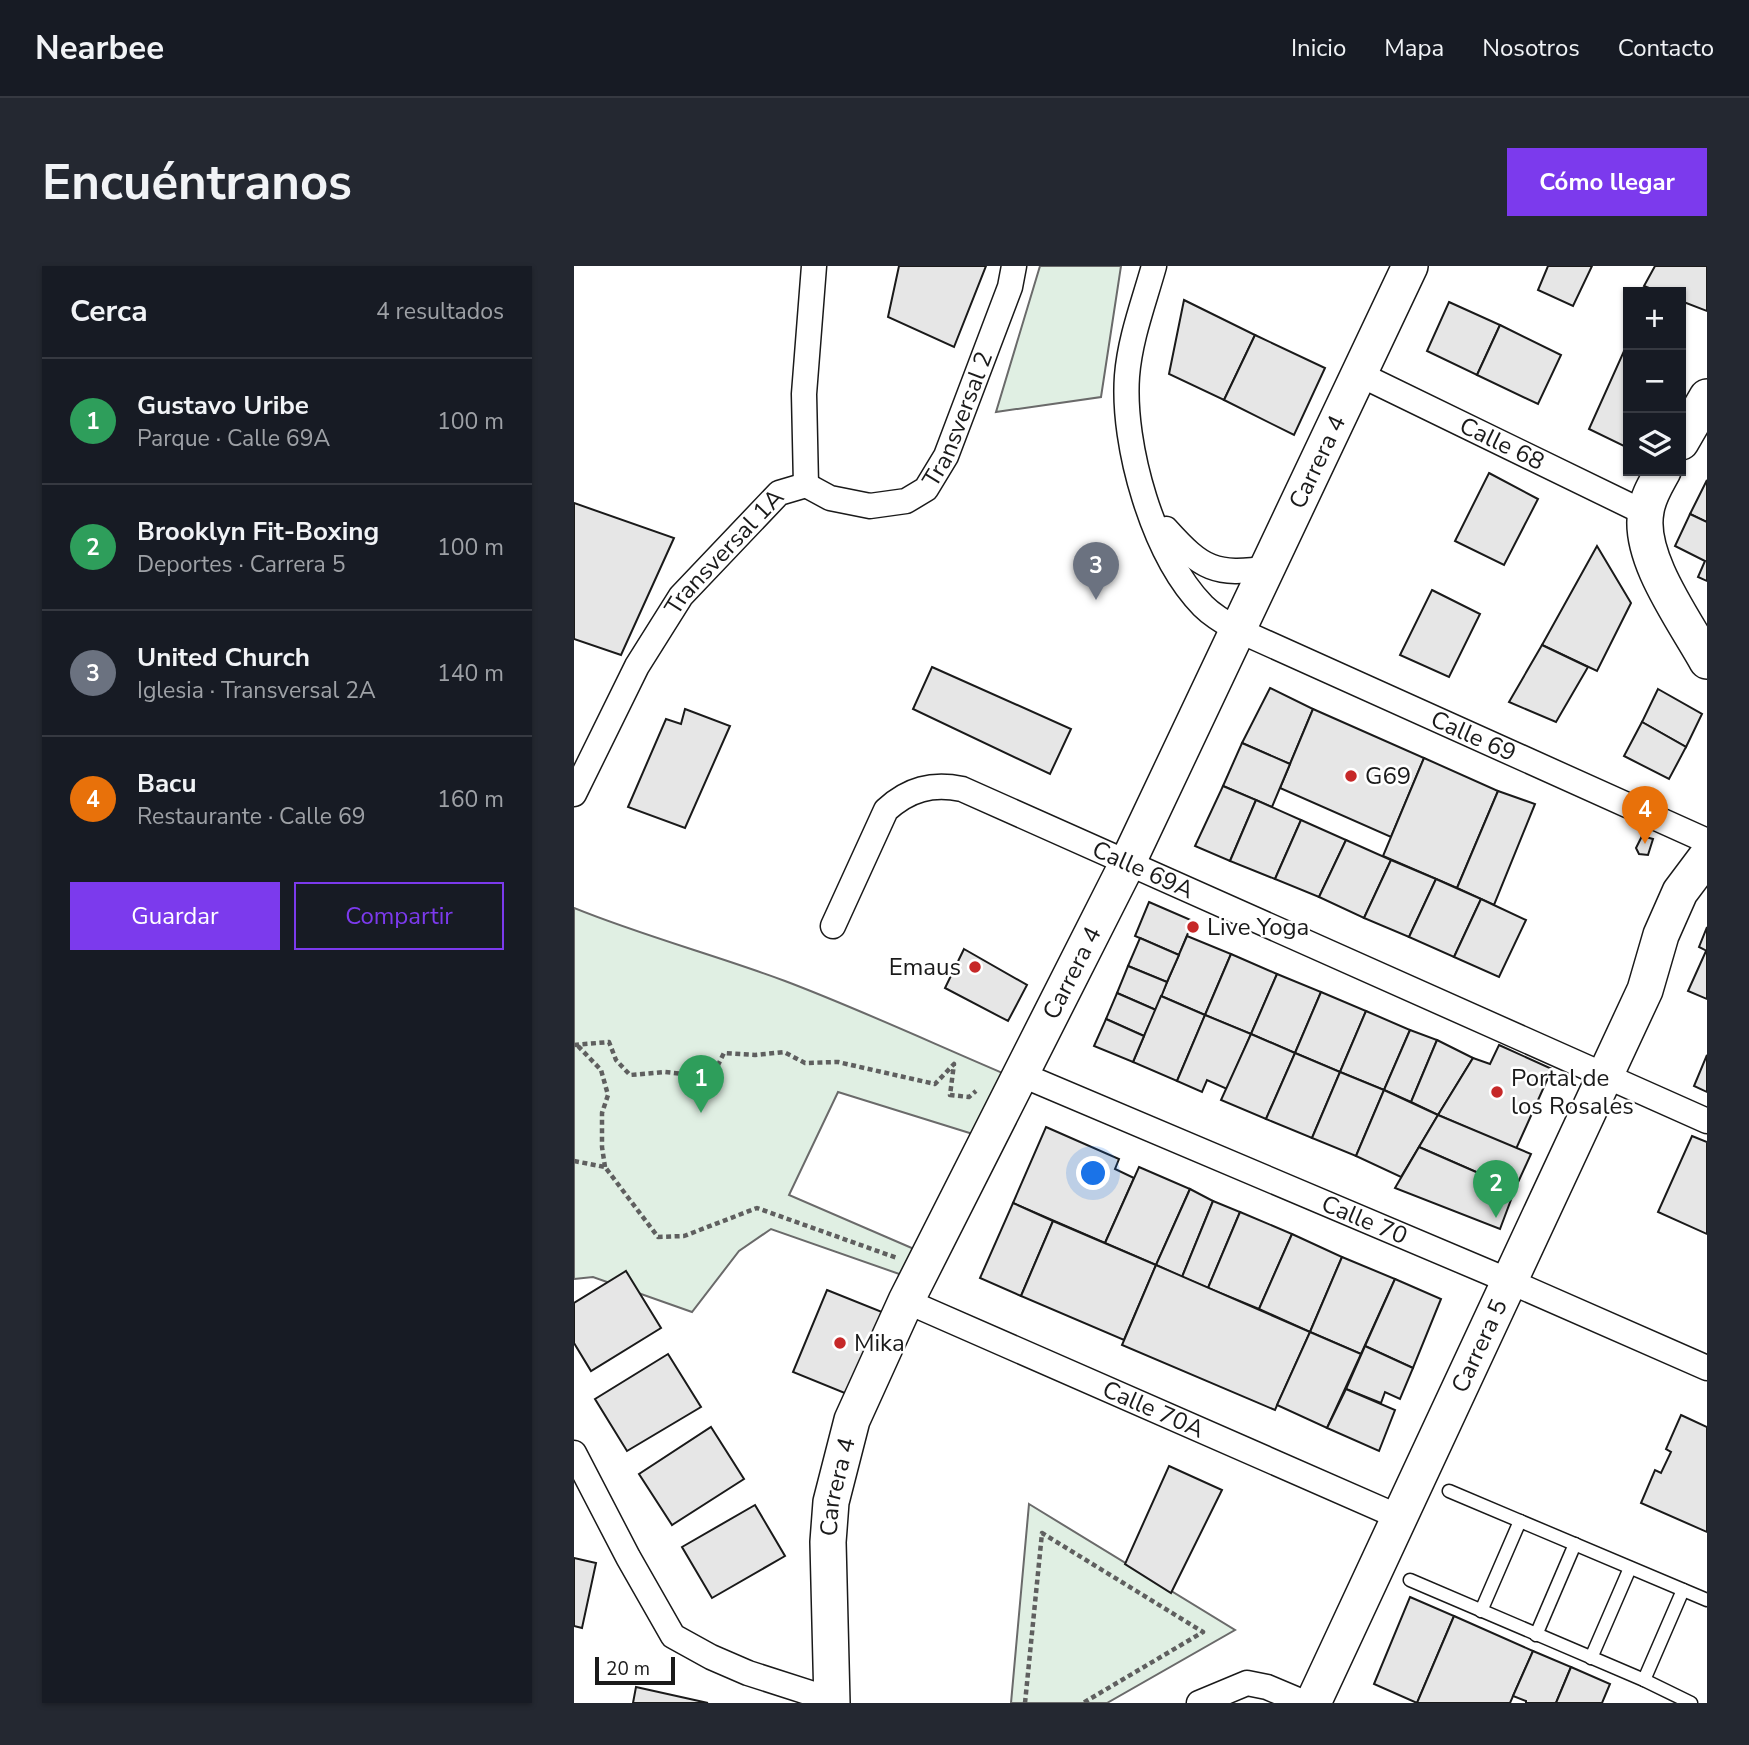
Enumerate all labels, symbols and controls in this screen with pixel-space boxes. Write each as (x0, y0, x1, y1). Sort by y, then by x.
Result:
text: Nearbee (35, 26, 164, 71)
text: Inicio (1291, 32, 1346, 64)
text: Mapa (1384, 32, 1444, 64)
text: Nosotros (1482, 32, 1580, 64)
text: Contacto (1618, 32, 1714, 64)
button: Cómo llegar (1507, 148, 1707, 216)
text: Encuéntranos (42, 149, 352, 216)
map controls (1623, 287, 1686, 476)
button: + (1623, 287, 1686, 350)
text: Cerca (70, 291, 148, 332)
text: 4 resultados (376, 296, 504, 327)
street label: Transversal 2 (915, 347, 1000, 493)
button: − (1623, 350, 1686, 413)
text: Gustavo Uribe (137, 388, 309, 423)
text: 1 (86, 406, 100, 437)
text: 100 m (437, 406, 504, 437)
street label: Calle 68 (1454, 409, 1550, 478)
street label: Carrera 4 (1281, 410, 1353, 514)
button: layers (1623, 413, 1686, 476)
text: Parque · Calle 69A (137, 423, 330, 454)
street label: Transversal 1A (657, 481, 791, 621)
text: Brooklyn Fit-Boxing (137, 514, 379, 549)
text: 2 (86, 532, 100, 563)
text: 100 m (437, 532, 504, 563)
pin: 3 (1073, 542, 1119, 600)
text: Deportes · Carrera 5 (137, 549, 346, 580)
text: United Church (137, 640, 310, 675)
text: 3 (86, 658, 100, 689)
text: 140 m (437, 658, 504, 689)
text: Iglesia · Transversal 2A (137, 675, 376, 706)
street label: Calle 69 (1426, 703, 1521, 769)
place label: G69 (1365, 760, 1411, 792)
text: Bacu (137, 766, 196, 801)
marker: G69 (1343, 768, 1359, 784)
text: 4 (86, 784, 100, 815)
text: 160 m (437, 784, 504, 815)
pin: 4 (1622, 786, 1668, 844)
text: Restaurante · Calle 69 (137, 801, 366, 832)
street label: Calle 69A (1087, 833, 1199, 906)
button: Guardar (70, 882, 280, 950)
button: Compartir (294, 882, 504, 950)
place label: Live Yoga (1207, 911, 1309, 943)
marker: Live Yoga (1185, 919, 1201, 935)
street label: Carrera 4 (1035, 921, 1109, 1025)
place label: Emaus (889, 951, 961, 983)
marker: Emaus (967, 959, 983, 975)
pin: 1 (678, 1055, 724, 1113)
place label: Portal de los Rosales (1511, 1062, 1634, 1122)
marker: Portal de los Rosales (1489, 1084, 1505, 1100)
your location (1076, 1156, 1110, 1190)
pin: 2 (1473, 1160, 1519, 1218)
street label: Calle 70 (1317, 1187, 1412, 1252)
street label: Carrera 5 (1444, 1294, 1515, 1398)
place label: Mika (854, 1327, 905, 1359)
marker: Mika (832, 1335, 848, 1351)
street label: Calle 70A (1097, 1373, 1210, 1446)
street label: Carrera 4 (812, 1434, 863, 1537)
scale bar (595, 1654, 676, 1686)
text: 20 m (606, 1656, 650, 1682)

